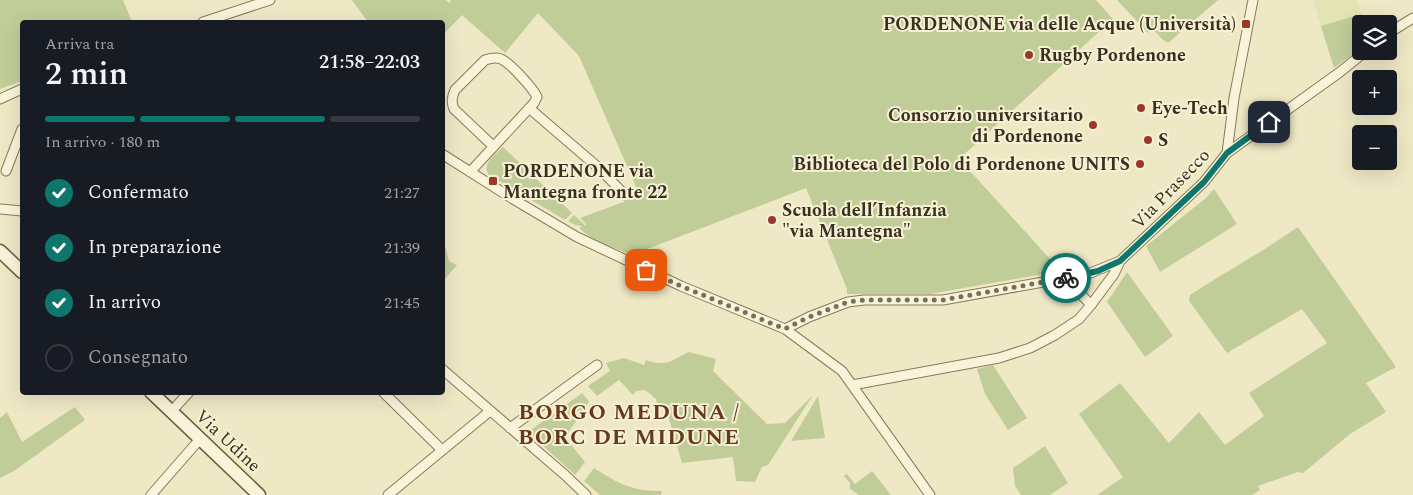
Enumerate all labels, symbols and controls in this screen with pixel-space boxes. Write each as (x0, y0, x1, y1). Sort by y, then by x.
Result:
place label: PORDENONE via delle Acque (Università) (883, 11, 1236, 38)
map controls (1352, 15, 1397, 170)
button: layers (1352, 15, 1397, 60)
marker: PORDENONE via delle Acque (Università) (1240, 18, 1252, 30)
text: Arriva tra (45, 32, 114, 56)
place label: Rugby Pordenone (1039, 42, 1186, 69)
text: 21:58–22:03 (319, 48, 420, 77)
marker: Rugby Pordenone (1023, 49, 1035, 61)
text: 2 min (45, 50, 128, 99)
button: + (1352, 70, 1397, 115)
place label: Eye-Tech (1151, 95, 1228, 122)
pin (1248, 101, 1290, 143)
place label: Consorzio universitario di Pordenone (888, 102, 1083, 150)
marker: Eye-Tech (1135, 102, 1147, 114)
icon: home (1255, 108, 1283, 136)
marker: Consorzio universitario di Pordenone (1087, 119, 1099, 131)
button: − (1352, 125, 1397, 170)
place label: S (1158, 127, 1168, 154)
text: In arrivo · 180 m (45, 130, 160, 154)
marker: S (1142, 134, 1154, 146)
street label: Via Prasecco (1125, 143, 1217, 235)
place label: Biblioteca del Polo di Pordenone UNITS (793, 151, 1130, 178)
place label: PORDENONE via Mantegna fronte 22 (503, 158, 667, 206)
marker: Biblioteca del Polo di Pordenone UNITS (1134, 158, 1146, 170)
marker: PORDENONE via Mantegna fronte 22 (487, 175, 499, 187)
text: Confermato (88, 178, 189, 207)
icon: check (45, 179, 73, 207)
text: 21:27 (384, 181, 420, 205)
place label: Scuola dell’Infanzia "via Mantegna" (782, 197, 947, 245)
marker: Scuola dell’Infanzia "via Mantegna" (766, 214, 778, 226)
text: In preparazione (88, 233, 221, 262)
icon: check (45, 234, 73, 262)
text: 21:39 (384, 236, 420, 260)
pin (625, 249, 667, 291)
courier (1041, 253, 1091, 303)
icon: bag (632, 256, 660, 284)
icon: bike (1052, 264, 1080, 292)
text: In arrivo (88, 288, 161, 317)
icon: check (45, 289, 73, 317)
text: 21:45 (384, 291, 420, 315)
text: Consegnato (88, 343, 188, 372)
district label: BORGO MEDUNA / BORC DE MIDUNE (518, 396, 740, 454)
street label: Via Udine (189, 403, 267, 479)

